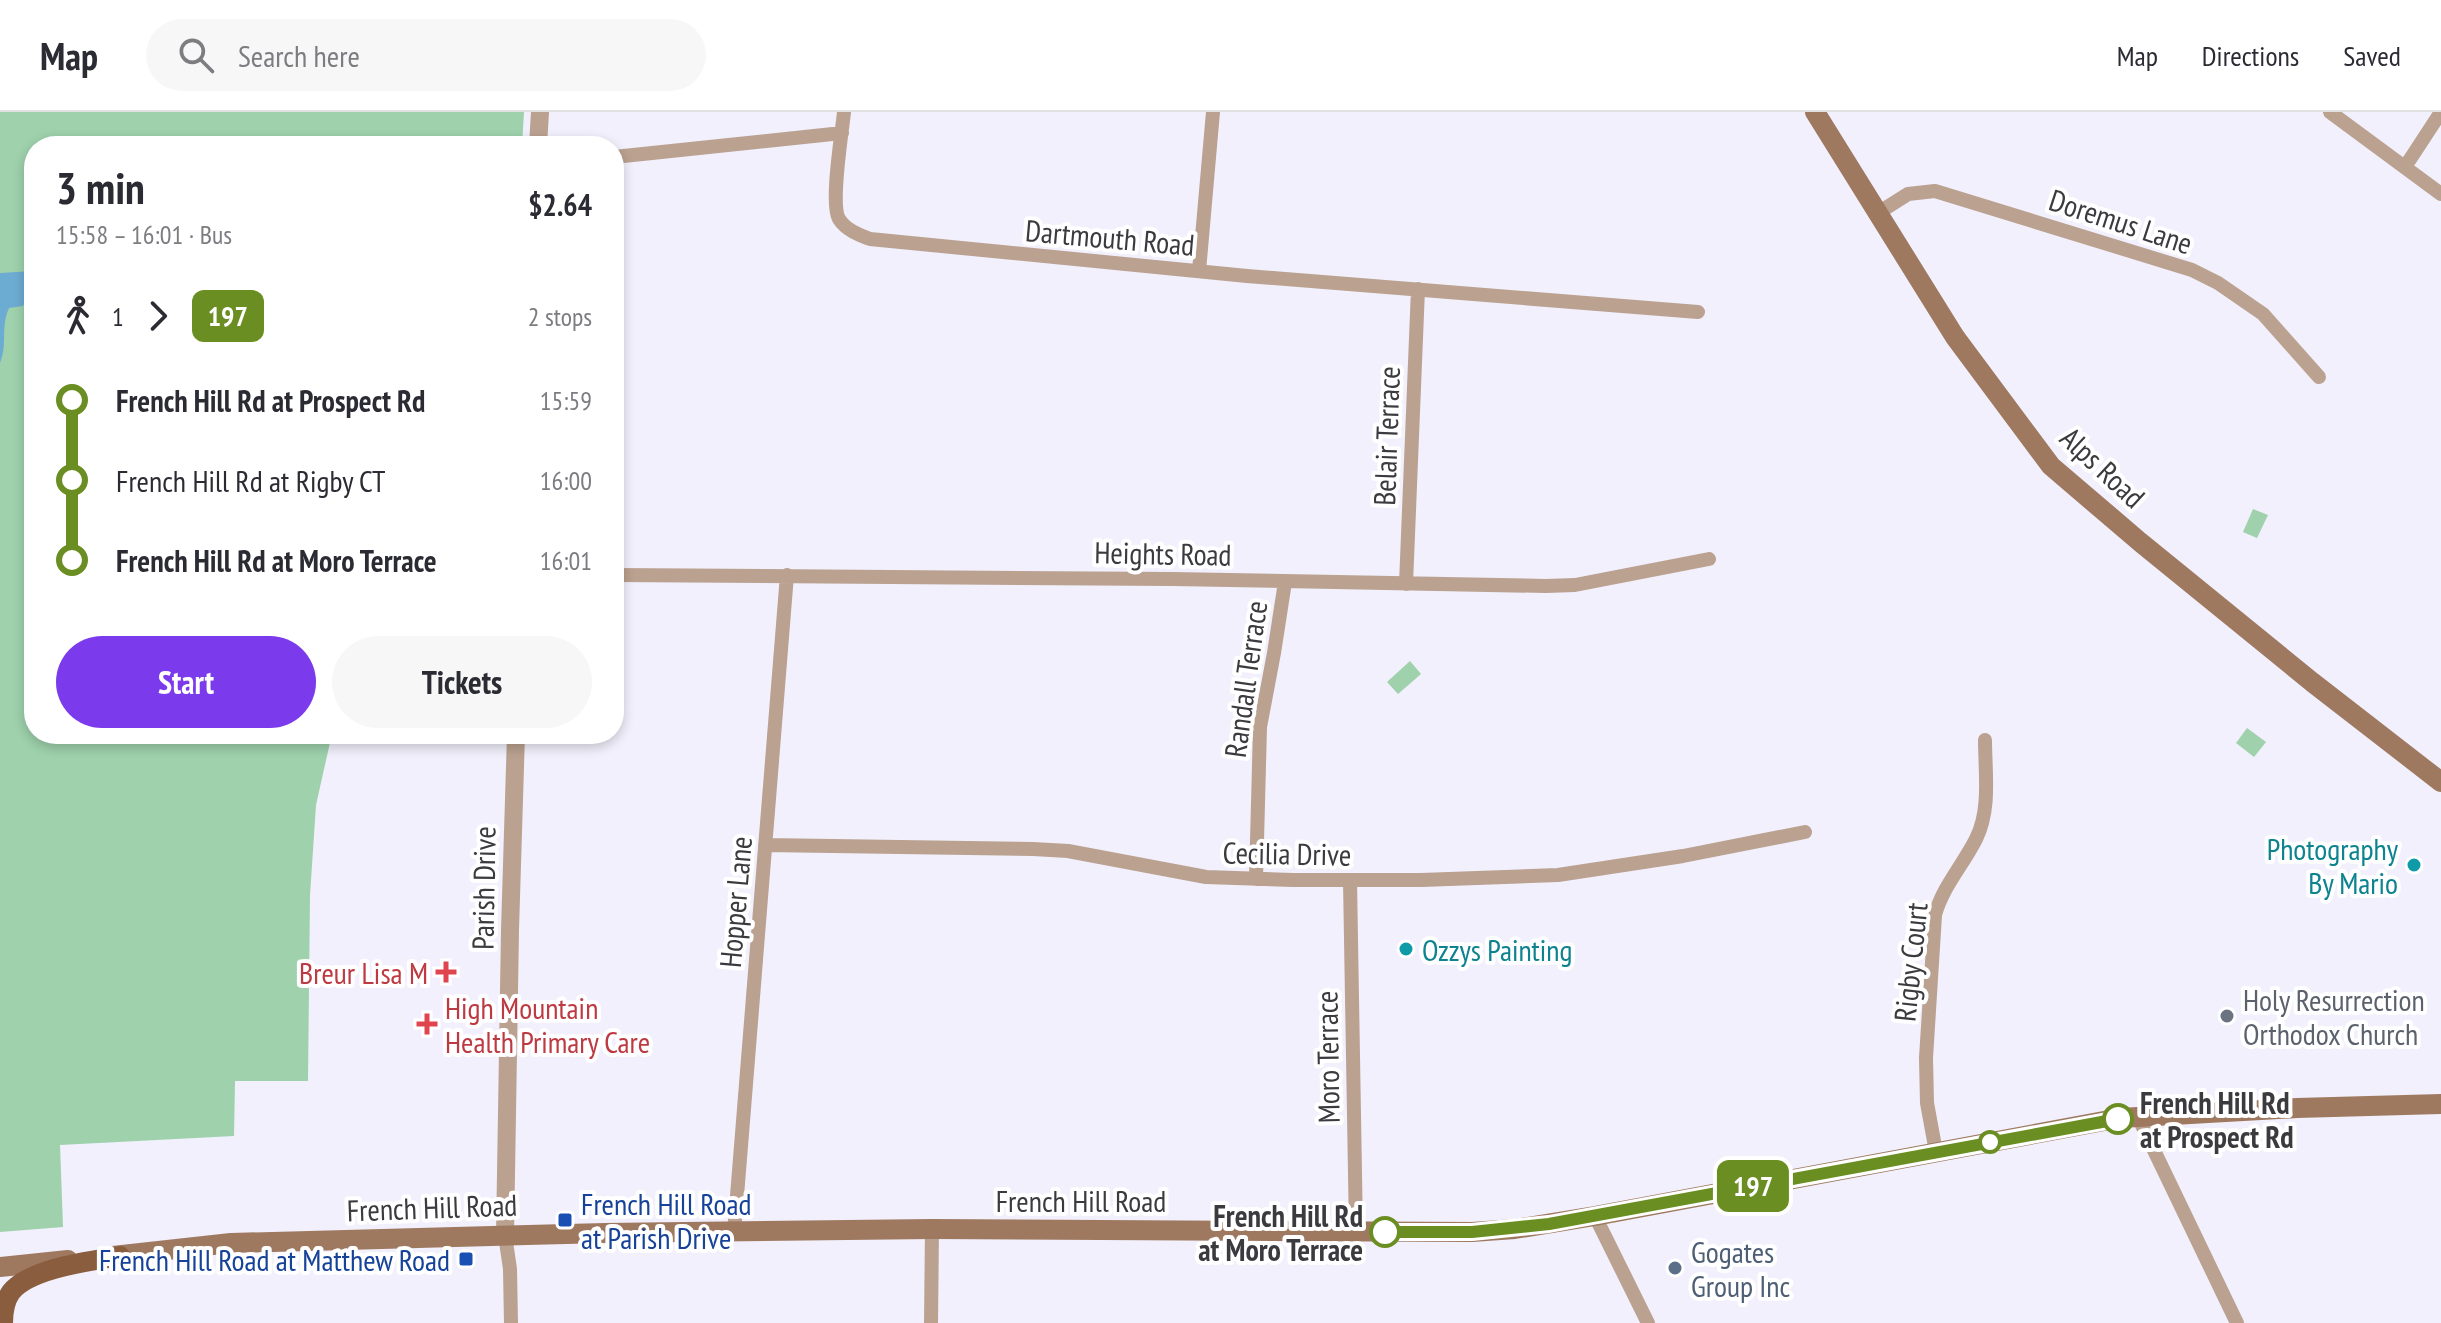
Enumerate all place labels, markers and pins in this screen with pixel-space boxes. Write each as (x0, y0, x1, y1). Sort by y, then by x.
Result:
place label: Photography By Mario (2267, 829, 2399, 902)
marker: Photography By Mario (2405, 856, 2423, 874)
place label: Ozzys Painting (1422, 930, 1572, 969)
marker: Ozzys Painting (1397, 940, 1415, 958)
place label: Breur Lisa M (299, 953, 428, 992)
marker: Breur Lisa M (435, 961, 457, 983)
place label: Holy Resurrection Orthodox Church (2243, 980, 2425, 1053)
place label: High Mountain Health Primary Care (445, 988, 650, 1061)
marker: Holy Resurrection Orthodox Church (2218, 1007, 2236, 1025)
marker: High Mountain Health Primary Care (416, 1013, 438, 1035)
place label: French Hill Rd at Prospect Rd (2140, 1083, 2294, 1156)
marker: French Hill Rd at Prospect Rd (2103, 1104, 2133, 1134)
unlabelled marker (1979, 1131, 2001, 1153)
place label: French Hill Road at Parish Drive (581, 1184, 752, 1257)
place label: French Hill Rd at Moro Terrace (1198, 1196, 1363, 1269)
marker: French Hill Road at Parish Drive (556, 1211, 574, 1229)
marker: French Hill Rd at Moro Terrace (1370, 1217, 1400, 1247)
place label: Gogates Group Inc (1691, 1232, 1791, 1305)
place label: French Hill Road at Matthew Road (99, 1240, 450, 1279)
marker: French Hill Road at Matthew Road (457, 1250, 475, 1268)
marker: Gogates Group Inc (1666, 1259, 1684, 1277)

